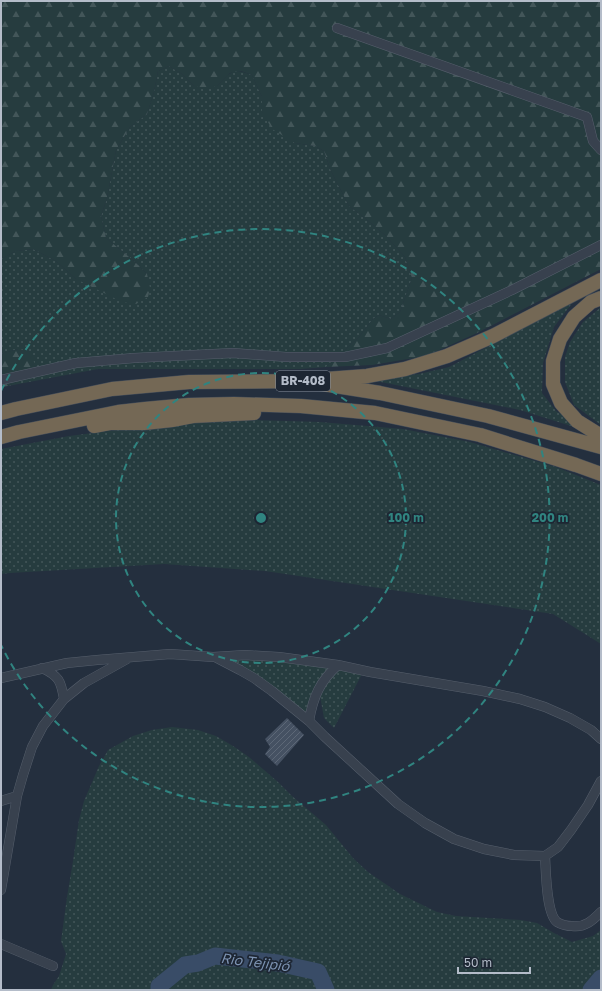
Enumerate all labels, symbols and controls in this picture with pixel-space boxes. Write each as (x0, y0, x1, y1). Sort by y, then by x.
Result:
road number: BR-408 (276, 371, 330, 391)
text: 100 m (388, 510, 424, 525)
text: 200 m (532, 510, 568, 525)
centre of rings (254, 511, 268, 525)
water label: Rio Tejipió (220, 949, 292, 974)
scale bar (458, 949, 530, 975)
text: 50 m (464, 955, 492, 970)

